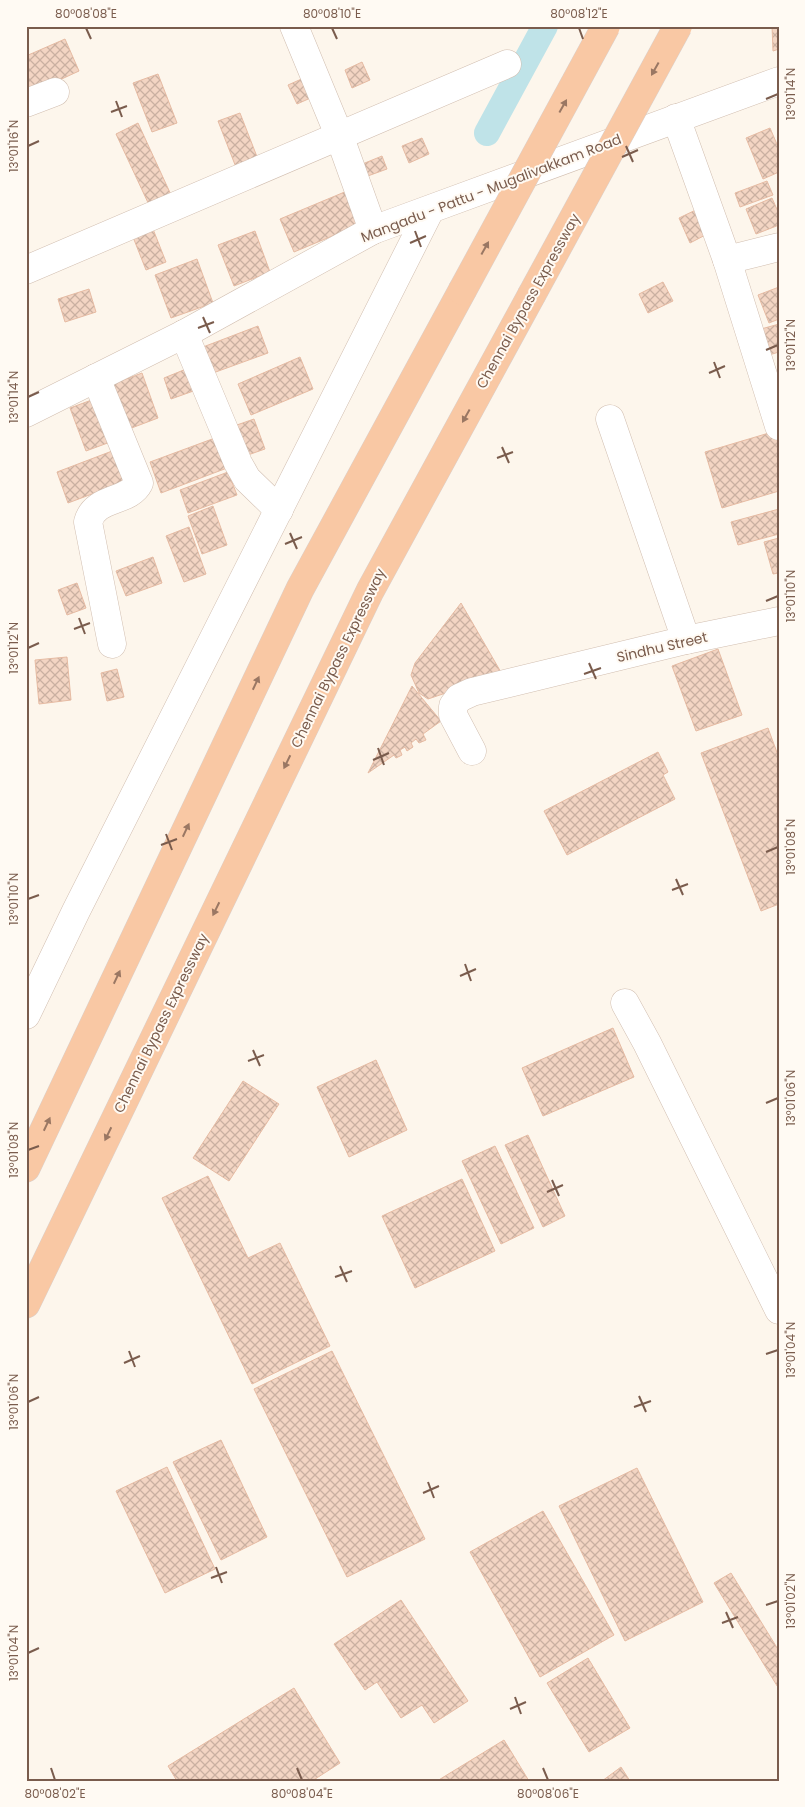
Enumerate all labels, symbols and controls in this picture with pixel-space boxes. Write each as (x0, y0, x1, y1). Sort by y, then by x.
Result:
text: 80°08'08"E (55, 5, 117, 22)
text: 80°08'10"E (303, 5, 361, 22)
text: 80°08'12"E (550, 5, 608, 22)
one-way arrow (651, 62, 659, 76)
text: 13°01'14"N (782, 68, 799, 120)
one-way arrow (559, 98, 567, 113)
text: 13°01'16"N (5, 120, 22, 172)
street label: Mangadu - Pattu - Mugalivakkam Road (358, 129, 624, 247)
street label: Chennai Bypass Expressway (471, 210, 585, 392)
one-way arrow (481, 242, 490, 255)
text: 13°01'12"N (782, 319, 799, 371)
text: 13°01'14"N (5, 371, 22, 423)
one-way arrow (461, 409, 470, 422)
street label: Chennai Bypass Expressway (286, 565, 390, 751)
text: 13°01'10"N (782, 570, 799, 622)
text: 13°01'12"N (5, 622, 22, 674)
street label: Sindhu Street (615, 627, 709, 667)
one-way arrow (252, 676, 260, 690)
one-way arrow (283, 755, 291, 769)
text: 13°01'08"N (782, 819, 799, 875)
one-way arrow (183, 823, 191, 837)
text: 13°01'10"N (5, 873, 22, 925)
one-way arrow (212, 901, 221, 916)
street label: Chennai Bypass Expressway (109, 930, 213, 1116)
one-way arrow (113, 970, 121, 984)
text: 13°01'06"N (782, 1070, 799, 1126)
one-way arrow (43, 1117, 51, 1131)
text: 13°01'08"N (5, 1122, 22, 1178)
one-way arrow (104, 1127, 112, 1141)
text: 13°01'04"N (782, 1322, 799, 1378)
text: 13°01'06"N (5, 1374, 22, 1430)
text: 13°01'02"N (782, 1573, 799, 1629)
text: 13°01'04"N (5, 1625, 22, 1681)
text: 80°08'02"E (24, 1785, 86, 1802)
text: 80°08'04"E (271, 1785, 333, 1802)
text: 80°08'06"E (517, 1785, 579, 1802)

